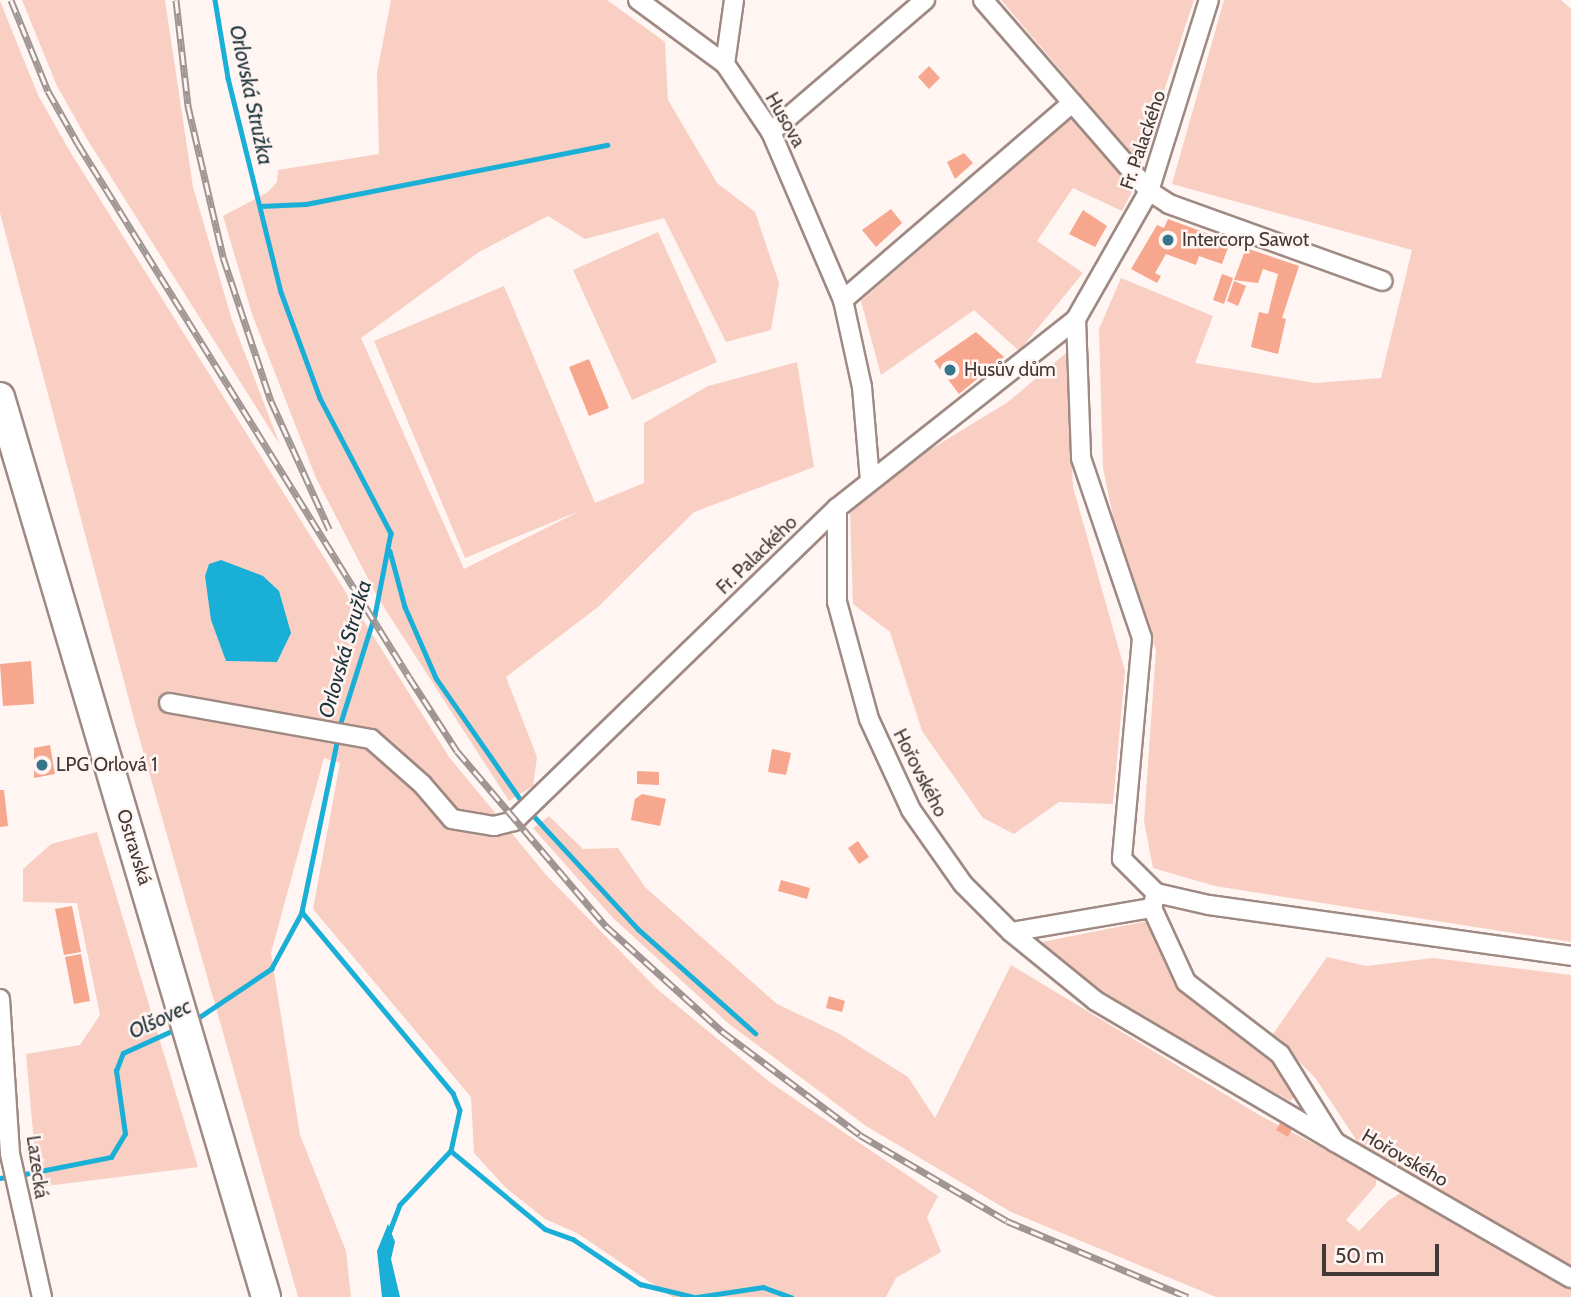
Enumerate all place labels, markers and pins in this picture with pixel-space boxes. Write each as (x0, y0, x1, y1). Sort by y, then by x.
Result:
place label: Intercorp Sawot (1182, 229, 1309, 251)
marker: Intercorp Sawot (1160, 232, 1176, 248)
place label: Husův dům (964, 359, 1056, 381)
marker: Husův dům (942, 362, 958, 378)
place label: LPG Orlová 1 (56, 754, 157, 776)
marker: LPG Orlová 1 (34, 757, 50, 773)

